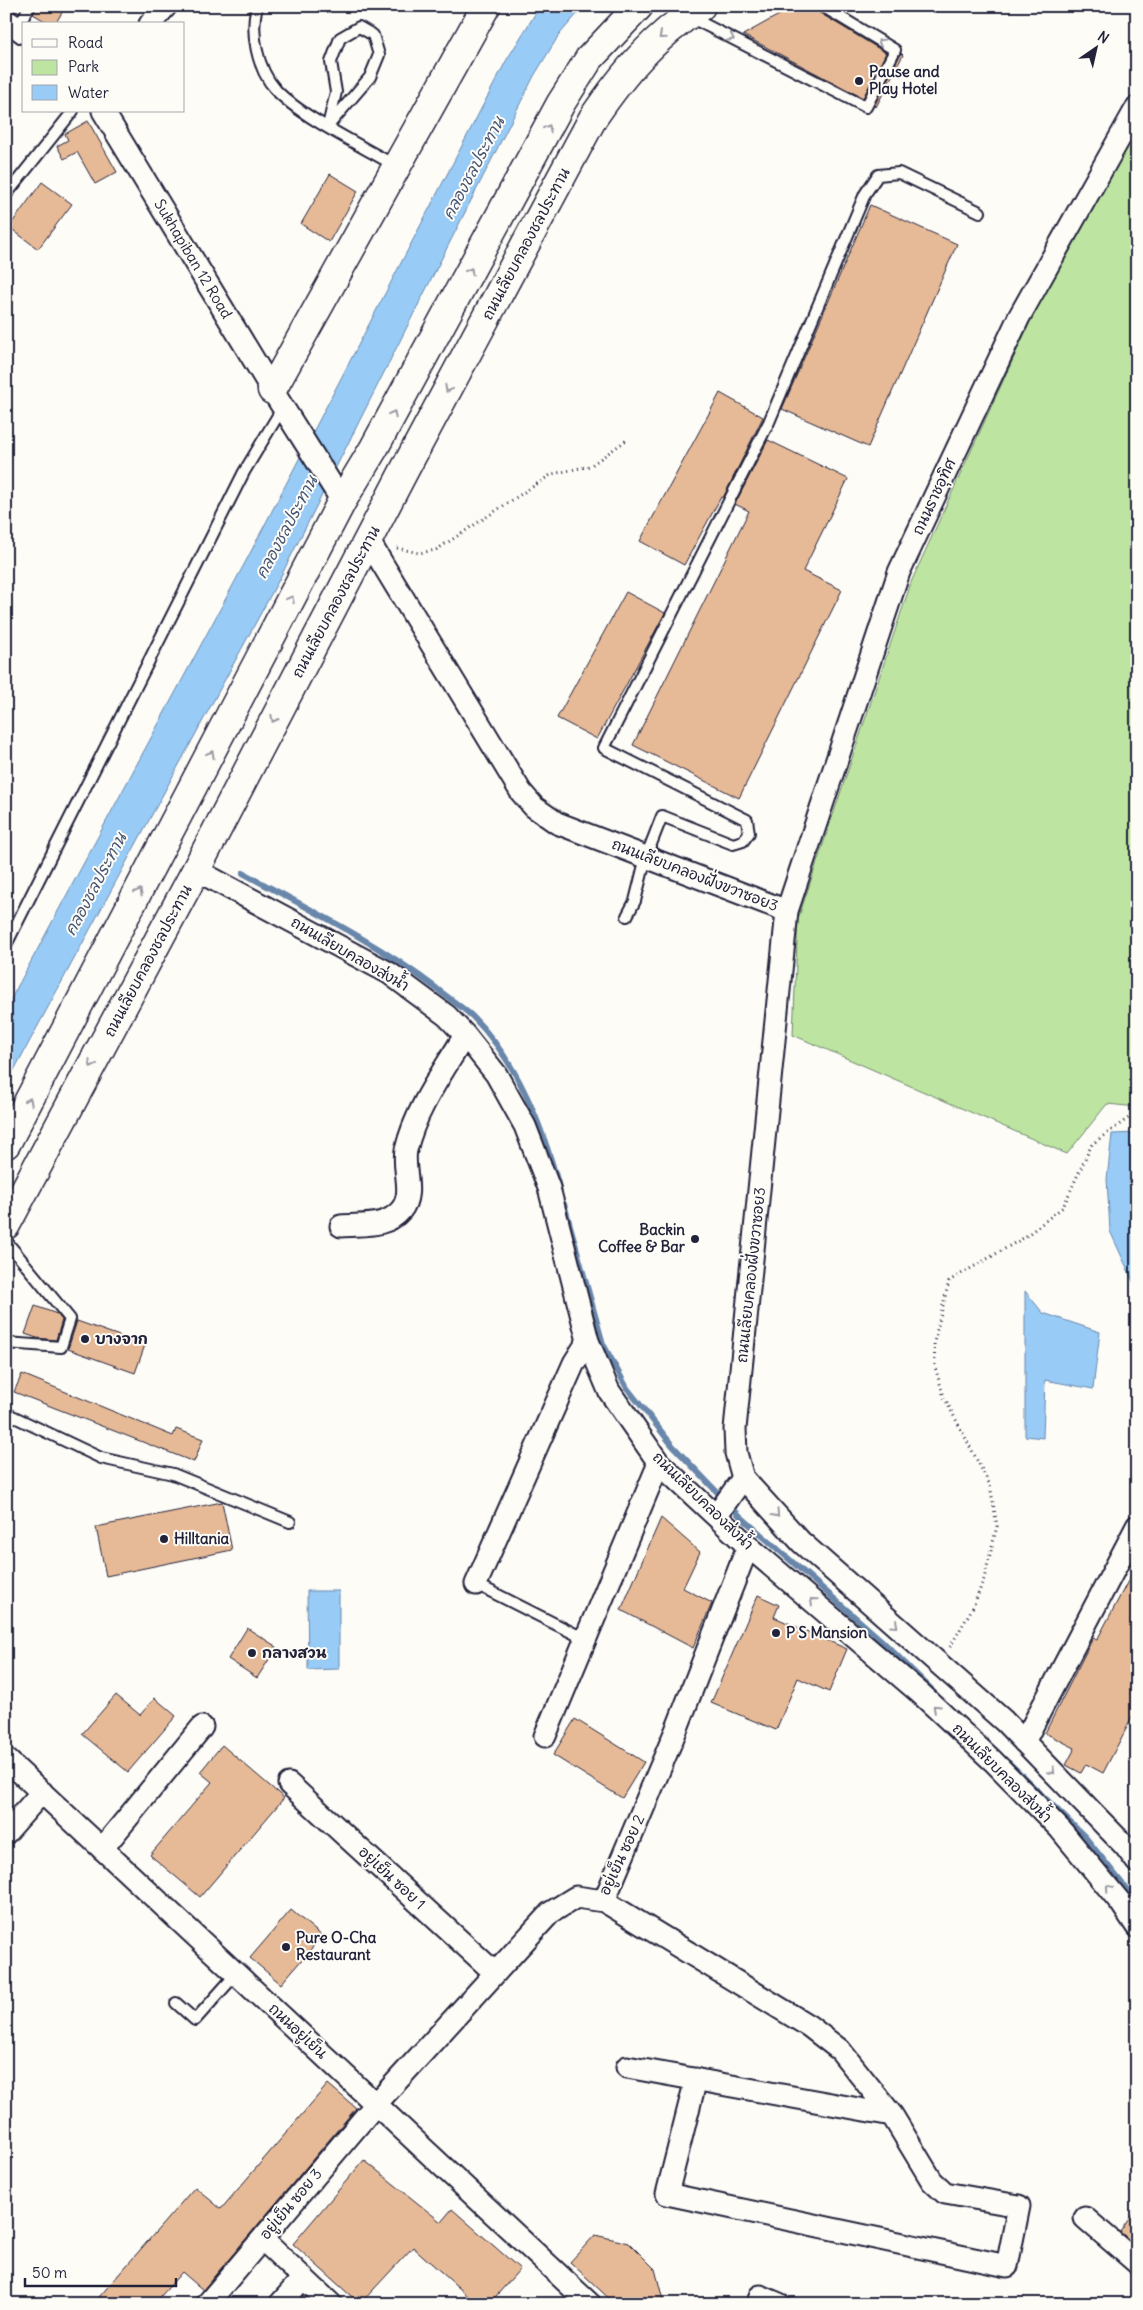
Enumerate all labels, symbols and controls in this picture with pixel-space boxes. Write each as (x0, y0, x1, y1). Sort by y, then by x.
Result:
legend (22, 22, 185, 112)
north arrow (1070, 22, 1120, 72)
text: N (1094, 27, 1112, 47)
one-way arrow (659, 30, 668, 39)
one-way arrow (725, 32, 734, 42)
text: Road (68, 33, 103, 52)
one-way arrow (877, 38, 886, 48)
text: Park (68, 57, 99, 76)
place label: Pause and Play Hotel (869, 62, 940, 99)
marker: Pause and Play Hotel (853, 75, 865, 87)
text: Water (68, 83, 109, 102)
water label: คลองชลประทาน (438, 112, 509, 222)
one-way arrow (542, 124, 552, 133)
street label: ถนนเลียบคลองชลประทาน (477, 164, 574, 323)
street label: Sukhapiban 12 Road (150, 196, 237, 322)
one-way arrow (464, 267, 474, 276)
one-way arrow (444, 384, 454, 393)
one-way arrow (386, 410, 396, 419)
street label: ถนนราชอุทิศ (908, 455, 962, 539)
water label: คลองชลประทาน (251, 471, 322, 581)
street label: ถนนเลียบคลองชลประทาน (287, 522, 384, 681)
one-way arrow (285, 596, 295, 605)
one-way arrow (271, 714, 281, 723)
one-way arrow (204, 750, 214, 759)
water label: คลองชลประทาน (60, 828, 131, 938)
street label: ถนนเลียบคลองฝั่งขวาซอย3 (609, 831, 782, 915)
street label: ถนนเลียบคลองชลประทาน (99, 881, 196, 1040)
one-way arrow (133, 888, 143, 897)
street label: ถนนเลียบคลองส่งน้ำ (288, 909, 415, 995)
one-way arrow (88, 1059, 98, 1068)
one-way arrow (23, 1097, 33, 1106)
street label: ถนนเลียบคลองฝั่งขวาซอย3 (729, 1186, 769, 1364)
place label: Backin Coffee & Bar (598, 1220, 686, 1256)
marker: Backin Coffee & Bar (689, 1233, 701, 1245)
place label: บางจาก (95, 1329, 148, 1348)
marker: บางจาก (79, 1333, 91, 1345)
street label: ถนนเลียบคลองส่งน้ำ (649, 1445, 761, 1554)
one-way arrow (770, 1509, 779, 1518)
place label: Hilltania (174, 1529, 230, 1548)
marker: Hilltania (158, 1533, 170, 1545)
one-way arrow (810, 1598, 819, 1607)
one-way arrow (889, 1619, 898, 1628)
place label: P S Mansion (786, 1623, 867, 1642)
marker: P S Mansion (770, 1627, 782, 1639)
place label: กลางสวน (262, 1643, 327, 1662)
marker: กลางสวน (246, 1647, 258, 1659)
one-way arrow (932, 1704, 941, 1713)
street label: ถนนเลียบคลองส่งน้ำ (949, 1716, 1059, 1826)
one-way arrow (1046, 1766, 1055, 1775)
street label: อยู่เย็น ซอย 2 (595, 1812, 650, 1899)
street label: อยู่เย็น ซอย 1 (354, 1842, 430, 1915)
one-way arrow (1105, 1884, 1114, 1893)
place label: Pure O-Cha Restaurant (296, 1928, 377, 1964)
marker: Pure O-Cha Restaurant (280, 1941, 292, 1953)
street label: ถนนอยู่เย็น (264, 1999, 332, 2064)
street label: อยู่เย็น ซอย 3 (255, 2164, 327, 2244)
scale bar (25, 2255, 176, 2287)
text: 50 m (32, 2263, 67, 2282)

